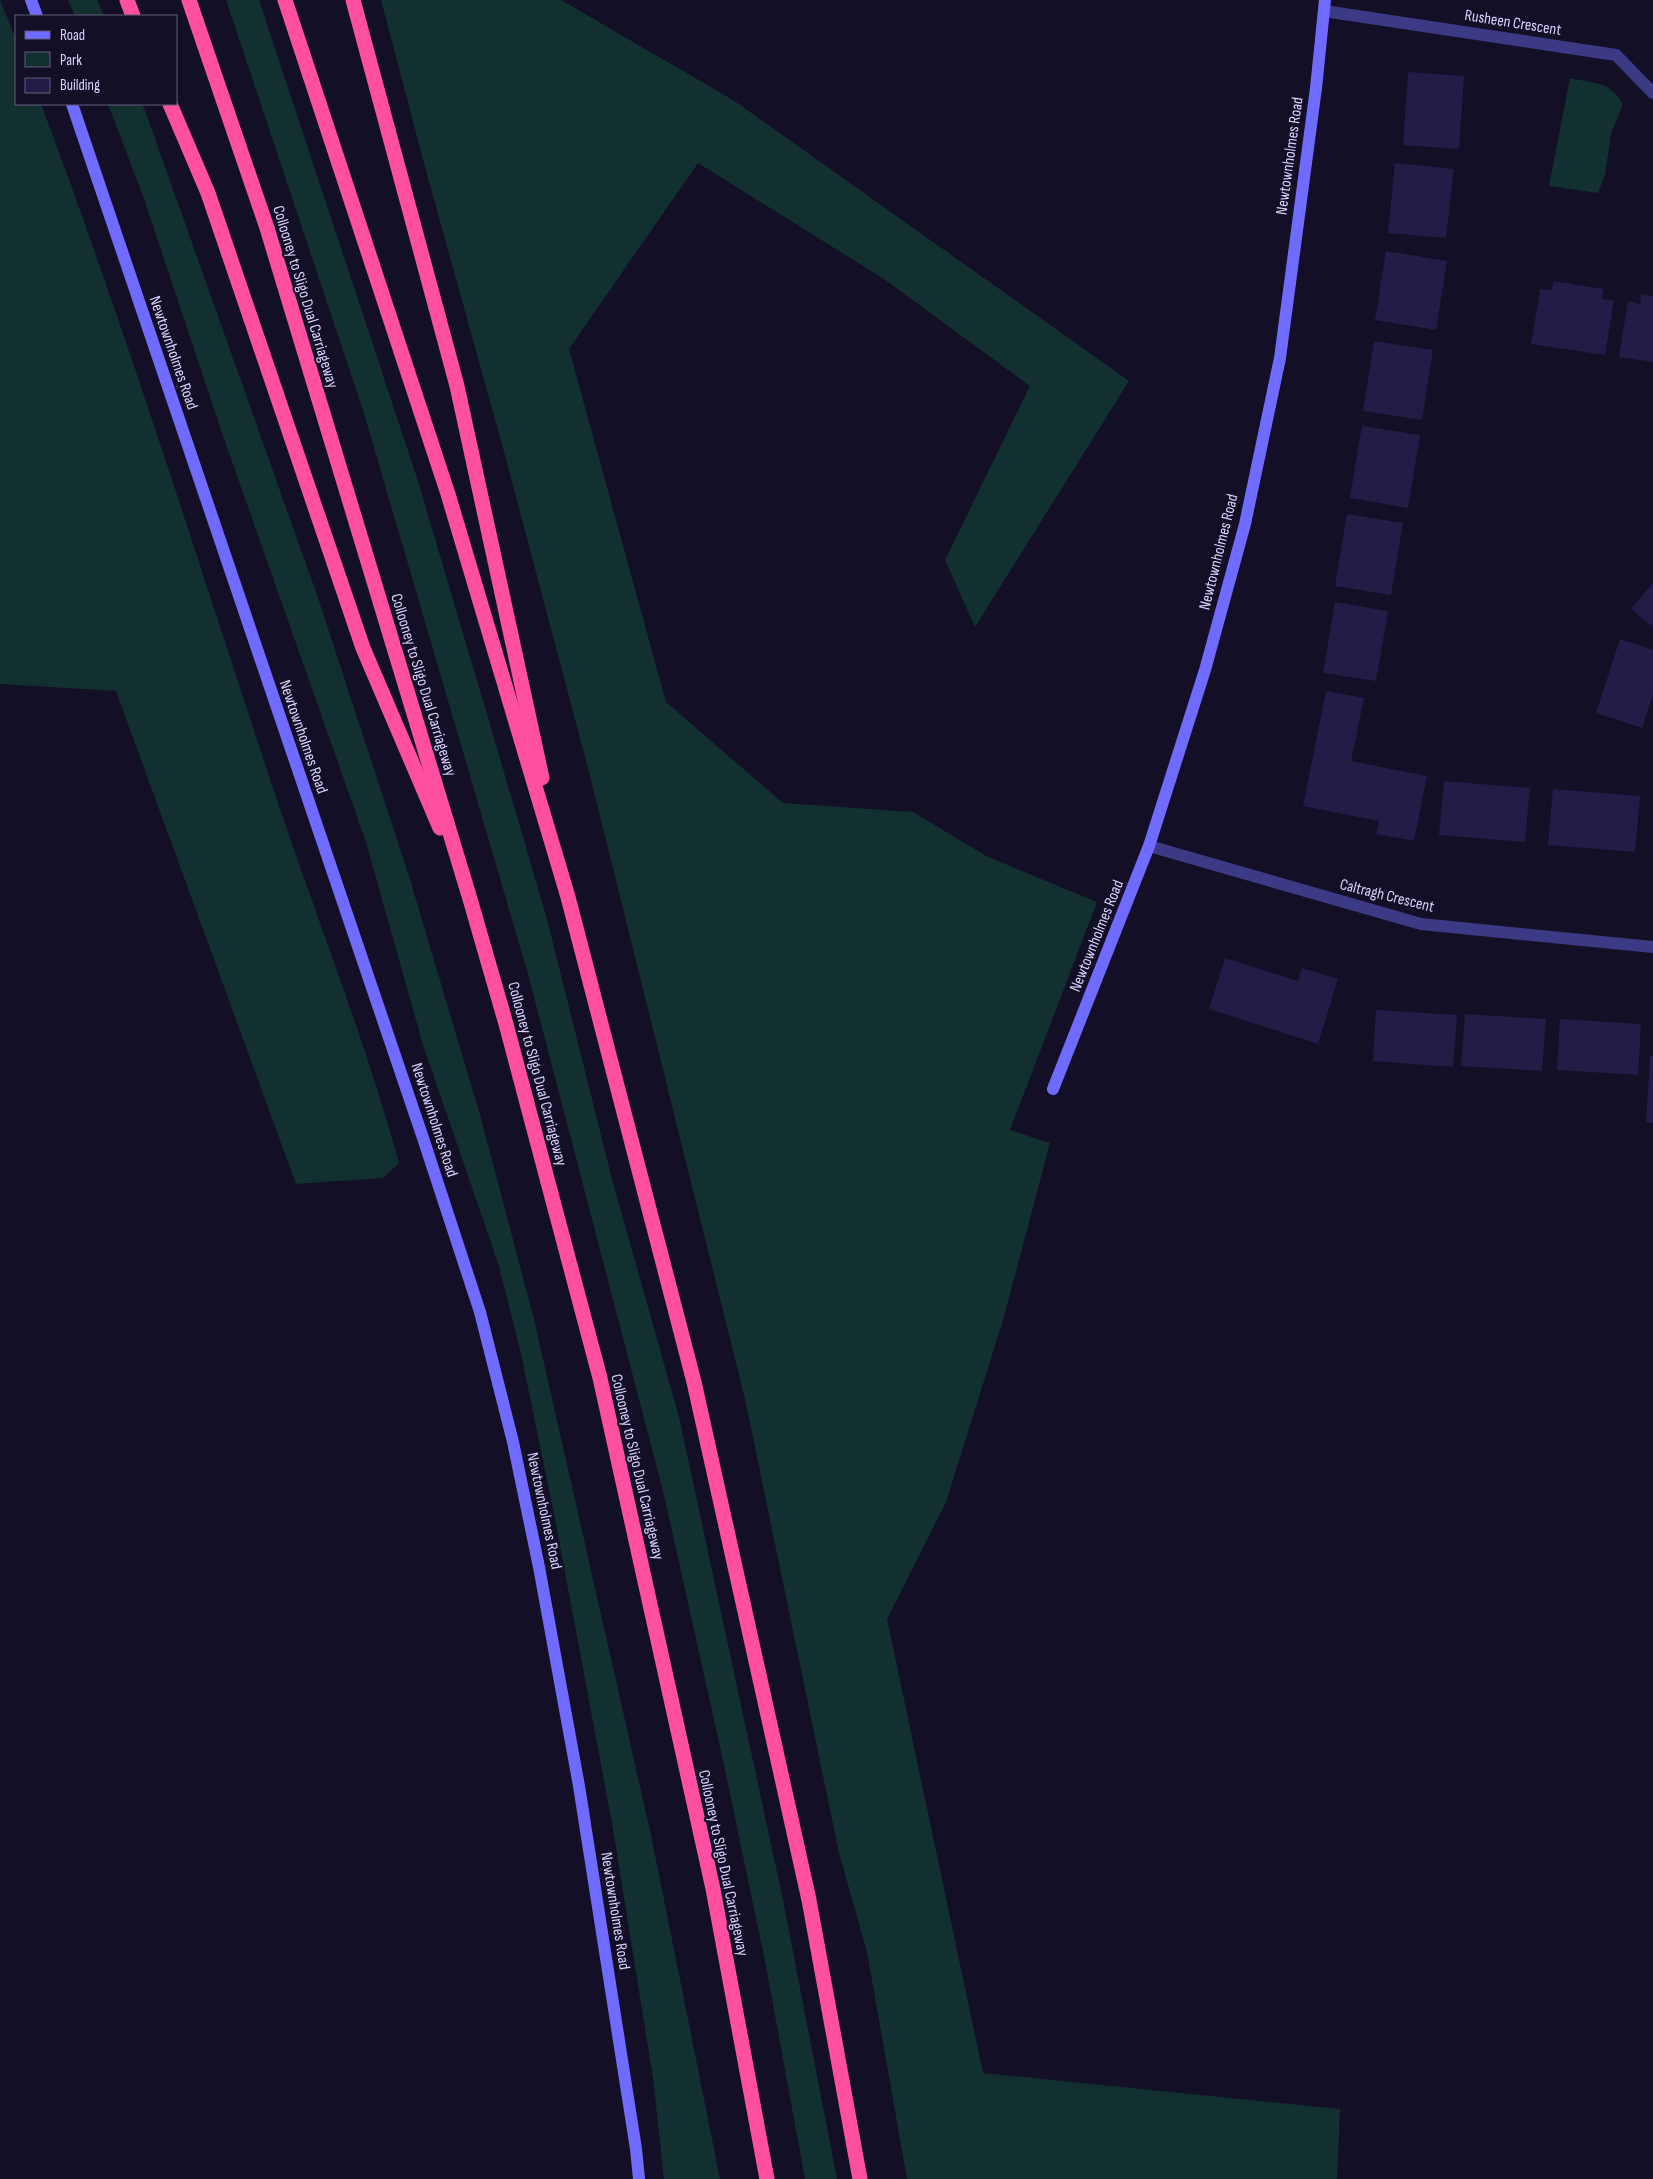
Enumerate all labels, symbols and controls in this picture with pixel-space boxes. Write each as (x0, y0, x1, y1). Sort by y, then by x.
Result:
street label: Rusheen Crescent (1463, 6, 1563, 40)
legend (15, 15, 178, 105)
text: Road (60, 26, 85, 45)
text: Park (60, 51, 82, 70)
text: Building (60, 76, 100, 95)
street label: Newtownholmes Road (1272, 96, 1308, 216)
street label: Collooney to Sligo Dual Carriageway (268, 203, 342, 391)
street label: Newtownholmes Road (145, 294, 201, 412)
street label: Newtownholmes Road (1195, 492, 1243, 612)
street label: Collooney to Sligo Dual Carriageway (386, 591, 460, 779)
street label: Newtownholmes Road (275, 678, 331, 796)
street label: Caltragh Crescent (1338, 875, 1436, 917)
street label: Newtownholmes Road (1066, 877, 1128, 995)
street label: Collooney to Sligo Dual Carriageway (503, 980, 571, 1168)
street label: Newtownholmes Road (407, 1061, 461, 1179)
street label: Collooney to Sligo Dual Carriageway (606, 1372, 668, 1562)
street label: Newtownholmes Road (522, 1451, 566, 1571)
street label: Collooney to Sligo Dual Carriageway (694, 1768, 752, 1958)
street label: Newtownholmes Road (596, 1851, 634, 1971)

